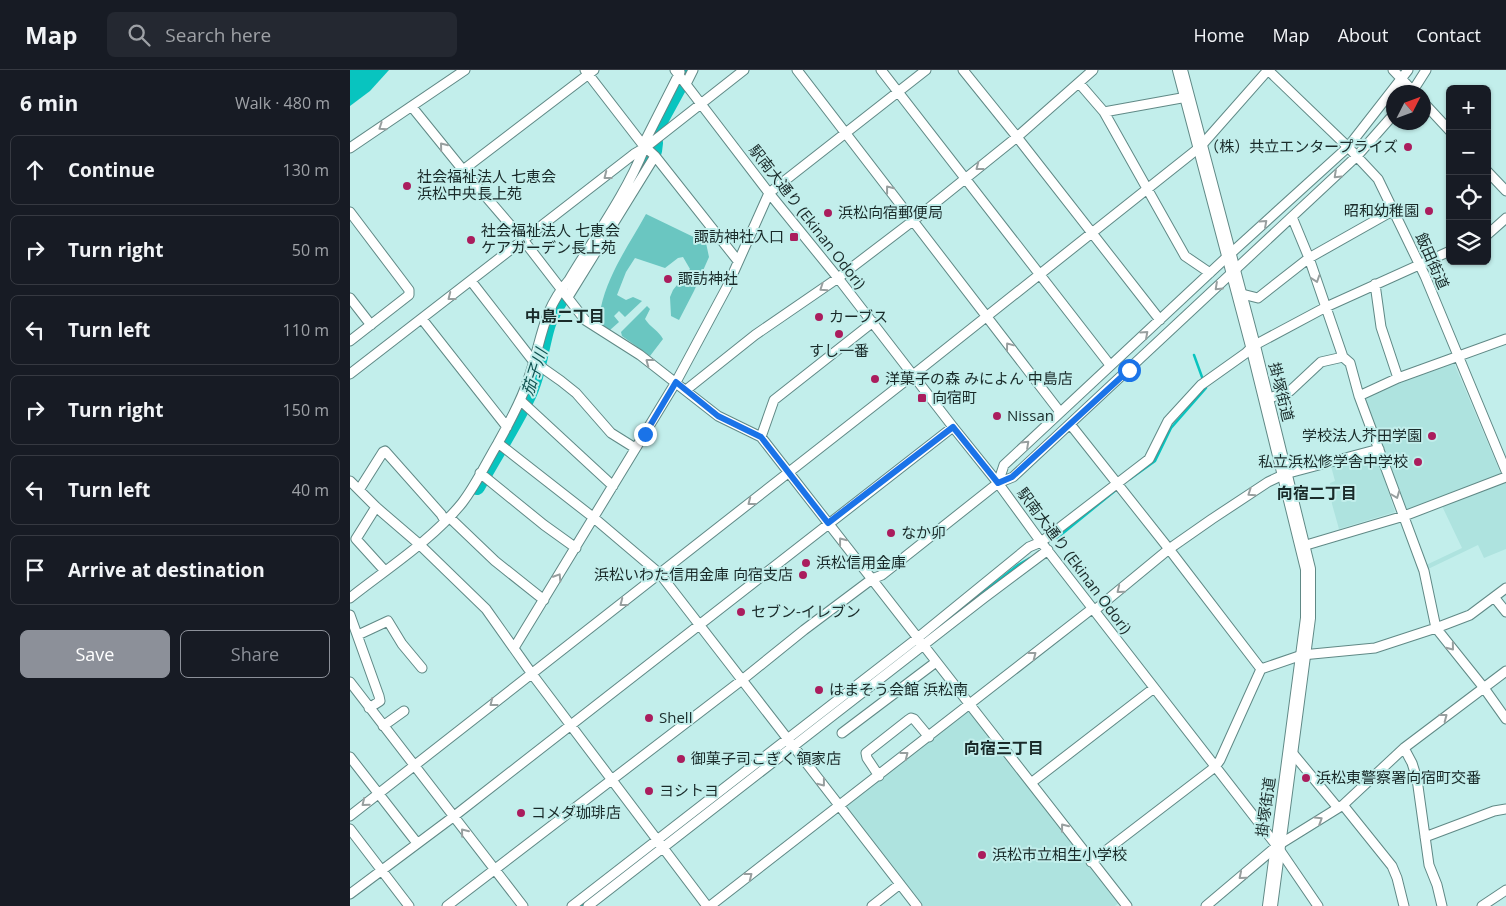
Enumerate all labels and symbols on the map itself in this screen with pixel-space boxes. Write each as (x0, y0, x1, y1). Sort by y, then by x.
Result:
north arrow (1386, 85, 1431, 130)
one-way arrow (378, 121, 388, 130)
place label: （株）共立エンタープライズ (1204, 136, 1398, 156)
street label: 駅南大通り (Ekinan Odori) (745, 140, 871, 293)
marker: （株）共立エンタープライズ (1402, 141, 1414, 153)
one-way arrow (441, 143, 449, 152)
one-way arrow (976, 162, 985, 170)
place label: 社会福祉法人 七恵会 浜松中央長上苑 (417, 166, 556, 203)
one-way arrow (1333, 169, 1342, 178)
one-way arrow (604, 170, 613, 178)
marker: 社会福祉法人 七恵会 浜松中央長上苑 (401, 180, 413, 192)
one-way arrow (887, 186, 895, 195)
place label: 昭和幼稚園 (1344, 200, 1419, 220)
place label: 浜松向宿郵便局 (838, 202, 943, 222)
marker: 昭和幼稚園 (1423, 205, 1435, 217)
marker: 浜松向宿郵便局 (822, 207, 834, 219)
place label: 社会福祉法人 七恵会 ケアガーデン長上苑 (481, 220, 620, 257)
one-way arrow (1259, 220, 1268, 229)
place label: 諏訪神社入口 (694, 226, 784, 246)
street label: 飯田街道 (1412, 229, 1454, 292)
marker: 諏訪神社入口 (788, 231, 800, 243)
marker: 社会福祉法人 七恵会 ケアガーデン長上苑 (465, 234, 477, 246)
place label: 諏訪神社 (678, 268, 738, 288)
marker: 諏訪神社 (662, 273, 674, 285)
one-way arrow (1310, 274, 1320, 283)
one-way arrow (1215, 281, 1224, 290)
one-way arrow (820, 282, 829, 291)
one-way arrow (447, 291, 457, 300)
district label: 中島二丁目 (525, 305, 605, 327)
place label: カーブス (829, 306, 888, 326)
marker: カーブス (813, 311, 825, 323)
marker: すし一番 (833, 328, 845, 340)
one-way arrow (1140, 330, 1149, 339)
place label: すし一番 (809, 340, 869, 360)
one-way arrow (1007, 343, 1015, 352)
water label: 茄子川 (516, 344, 552, 398)
one-way arrow (646, 359, 655, 367)
route start (1118, 359, 1141, 382)
street label: 掛塚街道 (1265, 360, 1299, 423)
place label: 洋菓子の森 みによん 中島店 (885, 368, 1073, 388)
marker: 洋菓子の森 みによん 中島店 (869, 373, 881, 385)
place label: 向宿町 (932, 387, 977, 407)
marker: 向宿町 (916, 392, 928, 404)
place label: Nissan (1007, 405, 1054, 425)
marker: Nissan (991, 410, 1003, 422)
route end (634, 423, 657, 446)
place label: 学校法人芥田学園 (1302, 425, 1422, 445)
marker: 学校法人芥田学園 (1426, 430, 1438, 442)
one-way arrow (1021, 441, 1030, 450)
place label: 私立浜松修学舎中学校 (1258, 451, 1408, 471)
marker: 私立浜松修学舎中学校 (1412, 456, 1424, 468)
district label: 向宿二丁目 (1277, 482, 1357, 504)
street label: 駅南大通り (Ekinan Odori) (1013, 483, 1136, 638)
one-way arrow (1247, 487, 1256, 497)
one-way arrow (1390, 491, 1400, 499)
one-way arrow (748, 497, 757, 505)
place label: なか卯 (901, 522, 946, 542)
marker: なか卯 (885, 527, 897, 539)
one-way arrow (839, 537, 848, 547)
place label: 浜松信用金庫 (816, 552, 906, 572)
marker: 浜松信用金庫 (800, 557, 812, 569)
place label: 浜松いわた信用金庫 向宿支店 (594, 564, 793, 584)
marker: 浜松いわた信用金庫 向宿支店 (797, 569, 809, 581)
one-way arrow (551, 574, 561, 583)
one-way arrow (1117, 584, 1126, 593)
one-way arrow (620, 597, 629, 605)
place label: セブン-イレブン (751, 601, 861, 621)
marker: セブン-イレブン (735, 606, 747, 618)
one-way arrow (1446, 641, 1455, 650)
one-way arrow (1027, 653, 1036, 661)
place label: はまそう会館 浜松南 (829, 679, 968, 699)
marker: はまそう会館 浜松南 (813, 684, 825, 696)
one-way arrow (490, 698, 499, 706)
place label: Shell (659, 707, 692, 727)
marker: Shell (643, 712, 655, 724)
one-way arrow (1438, 715, 1447, 723)
district label: 向宿三丁目 (964, 737, 1044, 759)
place label: 御菓子司こぎく領家店 (691, 748, 841, 768)
marker: 御菓子司こぎく領家店 (675, 753, 687, 765)
one-way arrow (899, 753, 908, 761)
place label: 浜松東警察署向宿町交番 (1316, 767, 1481, 787)
marker: 浜松東警察署向宿町交番 (1300, 772, 1312, 784)
street label: 掛塚街道 (1251, 776, 1279, 838)
one-way arrow (816, 777, 824, 786)
place label: ヨシトヨ (659, 780, 719, 800)
marker: ヨシトヨ (643, 785, 655, 797)
one-way arrow (362, 798, 371, 806)
place label: コメダ珈琲店 (531, 802, 621, 822)
marker: コメダ珈琲店 (515, 807, 527, 819)
one-way arrow (1313, 817, 1322, 826)
one-way arrow (1061, 823, 1070, 833)
one-way arrow (461, 828, 470, 837)
place label: 浜松市立相生小学校 (992, 844, 1127, 864)
marker: 浜松市立相生小学校 (976, 849, 988, 861)
one-way arrow (1238, 870, 1247, 879)
one-way arrow (743, 874, 752, 882)

